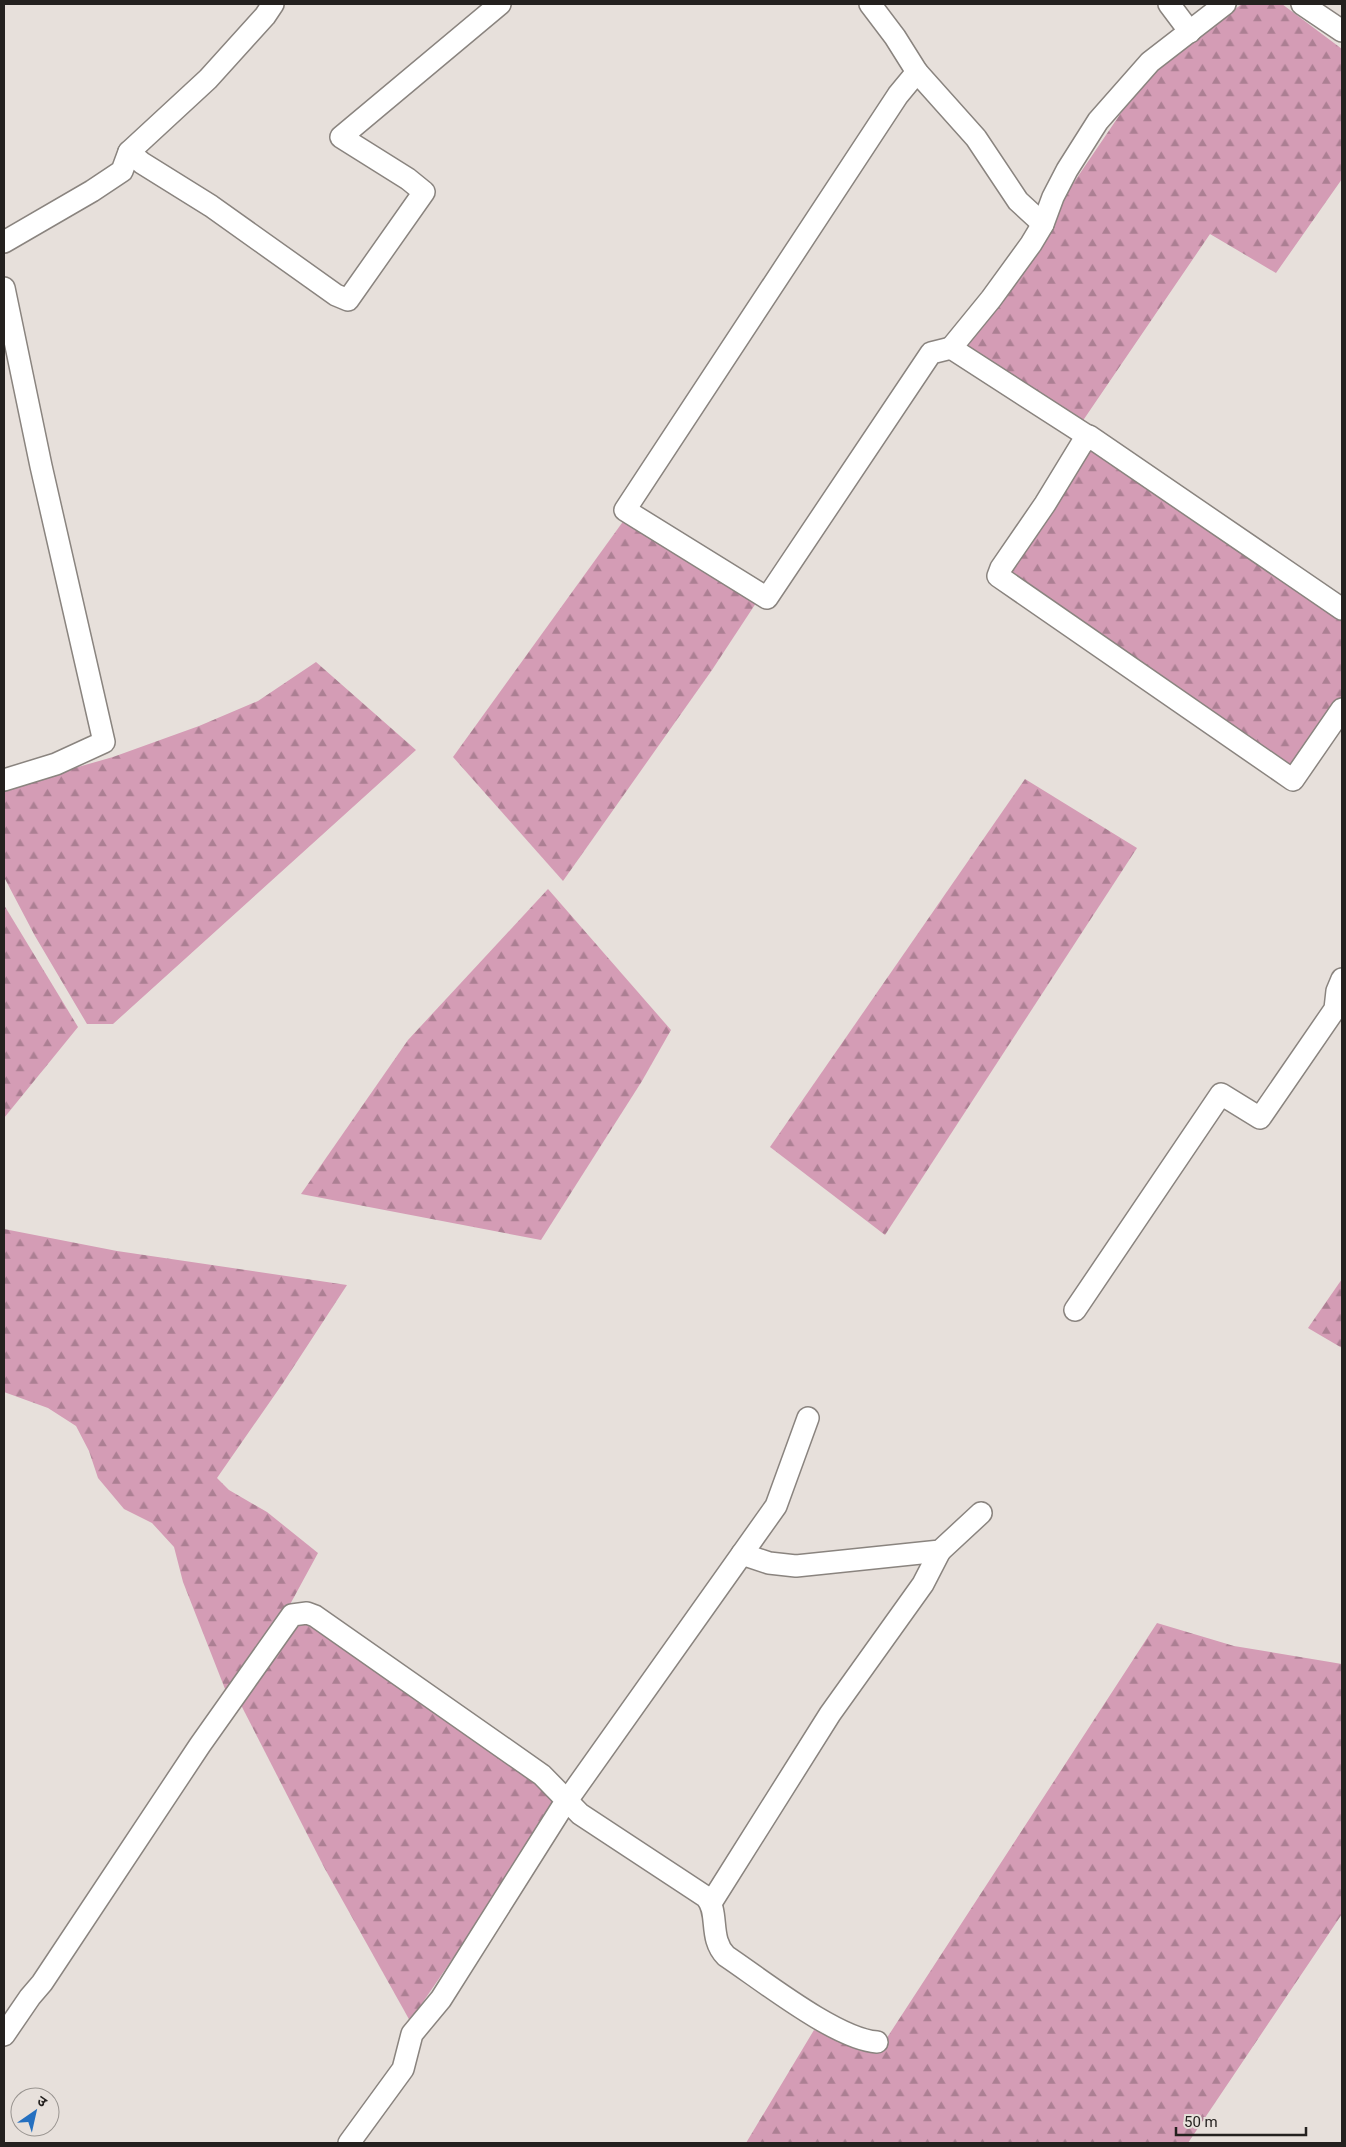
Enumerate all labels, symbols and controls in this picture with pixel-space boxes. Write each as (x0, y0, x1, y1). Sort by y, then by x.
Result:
north arrow (10, 2087, 60, 2137)
text: उ (34, 2092, 51, 2111)
scale bar (1176, 2104, 1306, 2136)
text: 50 m (1184, 2113, 1218, 2131)

